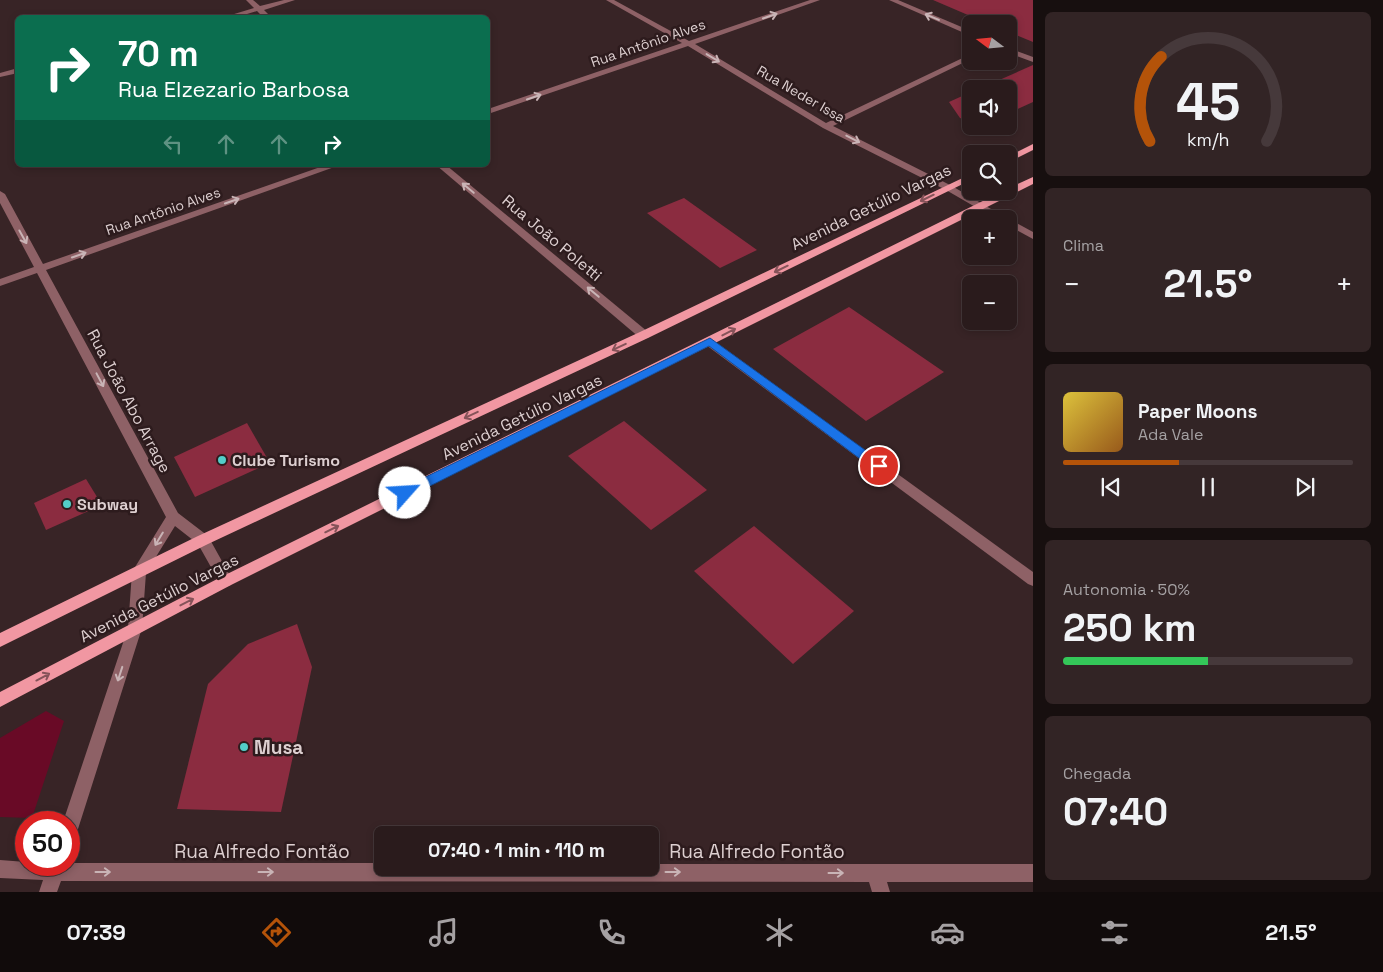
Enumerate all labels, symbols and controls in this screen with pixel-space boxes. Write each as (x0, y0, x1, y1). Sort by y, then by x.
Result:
one-way arrow (762, 11, 778, 20)
one-way arrow (925, 11, 940, 21)
street label: Rua Antônio Alves (588, 15, 708, 71)
north arrow (962, 15, 1018, 70)
map controls (962, 15, 1017, 330)
text: 70 m (118, 32, 199, 76)
icon: right (35, 35, 100, 100)
one-way arrow (705, 54, 719, 64)
street label: Rua Neder Issa (754, 61, 848, 127)
text: 45 (1176, 69, 1240, 135)
text: Rua Elzezario Barbosa (118, 75, 349, 103)
button: sound (962, 80, 1017, 135)
one-way arrow (525, 91, 541, 101)
text: km/h (1187, 128, 1229, 151)
icon: left (159, 130, 187, 158)
icon: ahead (212, 130, 240, 158)
icon: ahead (265, 130, 293, 158)
icon: right (318, 130, 346, 158)
one-way arrow (845, 135, 860, 145)
button: search (962, 145, 1017, 200)
street label: Avenida Getúlio Vargas (788, 159, 954, 255)
street label: Rua Antônio Alves (103, 183, 223, 239)
one-way arrow (462, 183, 475, 194)
street label: Rua João Poletti (498, 190, 606, 286)
one-way arrow (920, 194, 935, 203)
one-way arrow (224, 196, 240, 205)
button: + (962, 210, 1017, 265)
one-way arrow (19, 229, 29, 244)
text: Clima (1063, 235, 1104, 256)
one-way arrow (71, 250, 86, 259)
text: 21.5° (1164, 260, 1252, 308)
one-way arrow (774, 265, 789, 274)
text: − (1063, 266, 1080, 302)
text: + (1336, 266, 1353, 302)
button: − (962, 275, 1017, 330)
one-way arrow (587, 287, 600, 298)
street label: Rua João Abo Arrage (82, 326, 176, 476)
one-way arrow (721, 327, 736, 336)
one-way arrow (612, 342, 627, 352)
street label: Avenida Getúlio Vargas (439, 369, 605, 465)
one-way arrow (95, 373, 105, 388)
text: Paper Moons (1138, 399, 1257, 424)
one-way arrow (464, 411, 479, 420)
text: Ada Vale (1138, 424, 1203, 445)
pin (858, 445, 900, 487)
place label: Clube Turismo (232, 450, 340, 471)
icon: arrive (865, 452, 893, 480)
marker: Clube Turismo (216, 454, 228, 466)
position arrow (378, 466, 430, 518)
icon: previous (1097, 473, 1125, 501)
icon: pause (1194, 473, 1222, 501)
icon: next (1291, 473, 1319, 501)
place label: Subway (77, 494, 138, 515)
marker: Subway (61, 498, 73, 510)
one-way arrow (325, 524, 340, 534)
one-way arrow (154, 531, 164, 545)
street label: Avenida Getúlio Vargas (76, 549, 242, 647)
text: Autonomia · 50% (1063, 579, 1190, 600)
one-way arrow (179, 597, 194, 606)
text: 250 km (1063, 604, 1197, 652)
one-way arrow (115, 666, 124, 682)
one-way arrow (35, 672, 50, 681)
place label: Musa (254, 735, 303, 760)
marker: Musa (238, 741, 250, 753)
text: Chegada (1063, 763, 1131, 784)
text: 07:40 (1063, 788, 1168, 836)
speed limit sign: 50 (15, 811, 80, 876)
text: 07:40 · 1 min · 110 m (428, 838, 605, 863)
street label: Rua Alfredo Fontão (174, 839, 350, 864)
street label: Rua Alfredo Fontão (669, 839, 845, 864)
one-way arrow (95, 867, 111, 877)
one-way arrow (258, 867, 274, 877)
one-way arrow (665, 867, 681, 877)
one-way arrow (828, 868, 844, 878)
icon: directions (259, 915, 294, 950)
icon: music (426, 915, 461, 950)
icon: phone (594, 915, 629, 950)
icon: climate (762, 915, 797, 950)
icon: car (930, 915, 965, 950)
icon: filters (1097, 915, 1132, 950)
text: 07:39 (66, 918, 126, 946)
text: 21.5° (1265, 918, 1317, 946)

